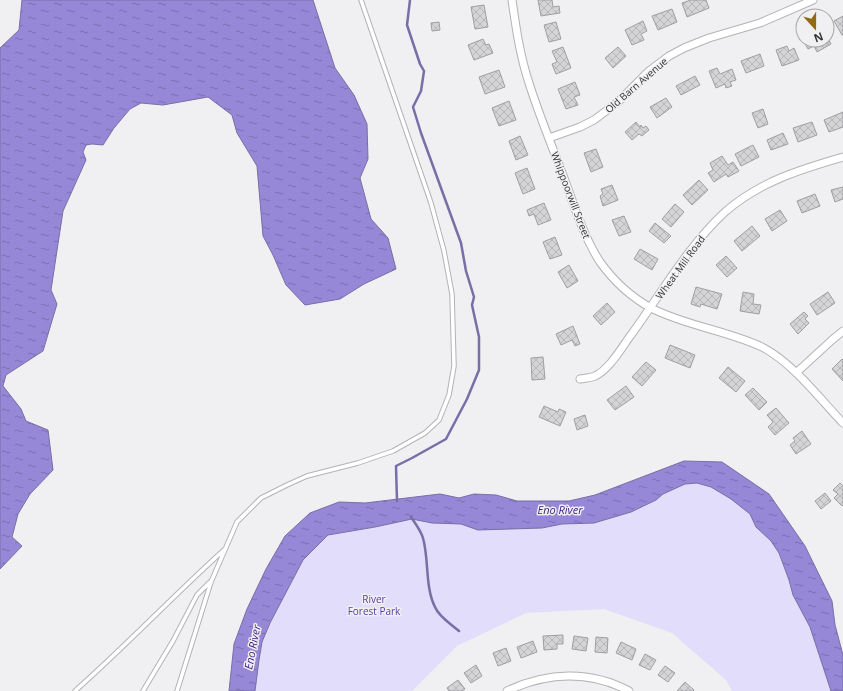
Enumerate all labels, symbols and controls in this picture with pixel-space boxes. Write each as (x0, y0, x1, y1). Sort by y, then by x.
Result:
north arrow (795, 8, 835, 48)
text: N (812, 29, 826, 46)
street label: Old Barn Avenue (602, 54, 671, 116)
street label: Whippoorwill Street (548, 149, 594, 241)
street label: Wheat Mill Road (652, 232, 708, 302)
water label: Eno River (537, 502, 583, 517)
park label: River Forest Park (348, 592, 401, 618)
water label: Eno River (240, 623, 264, 671)

